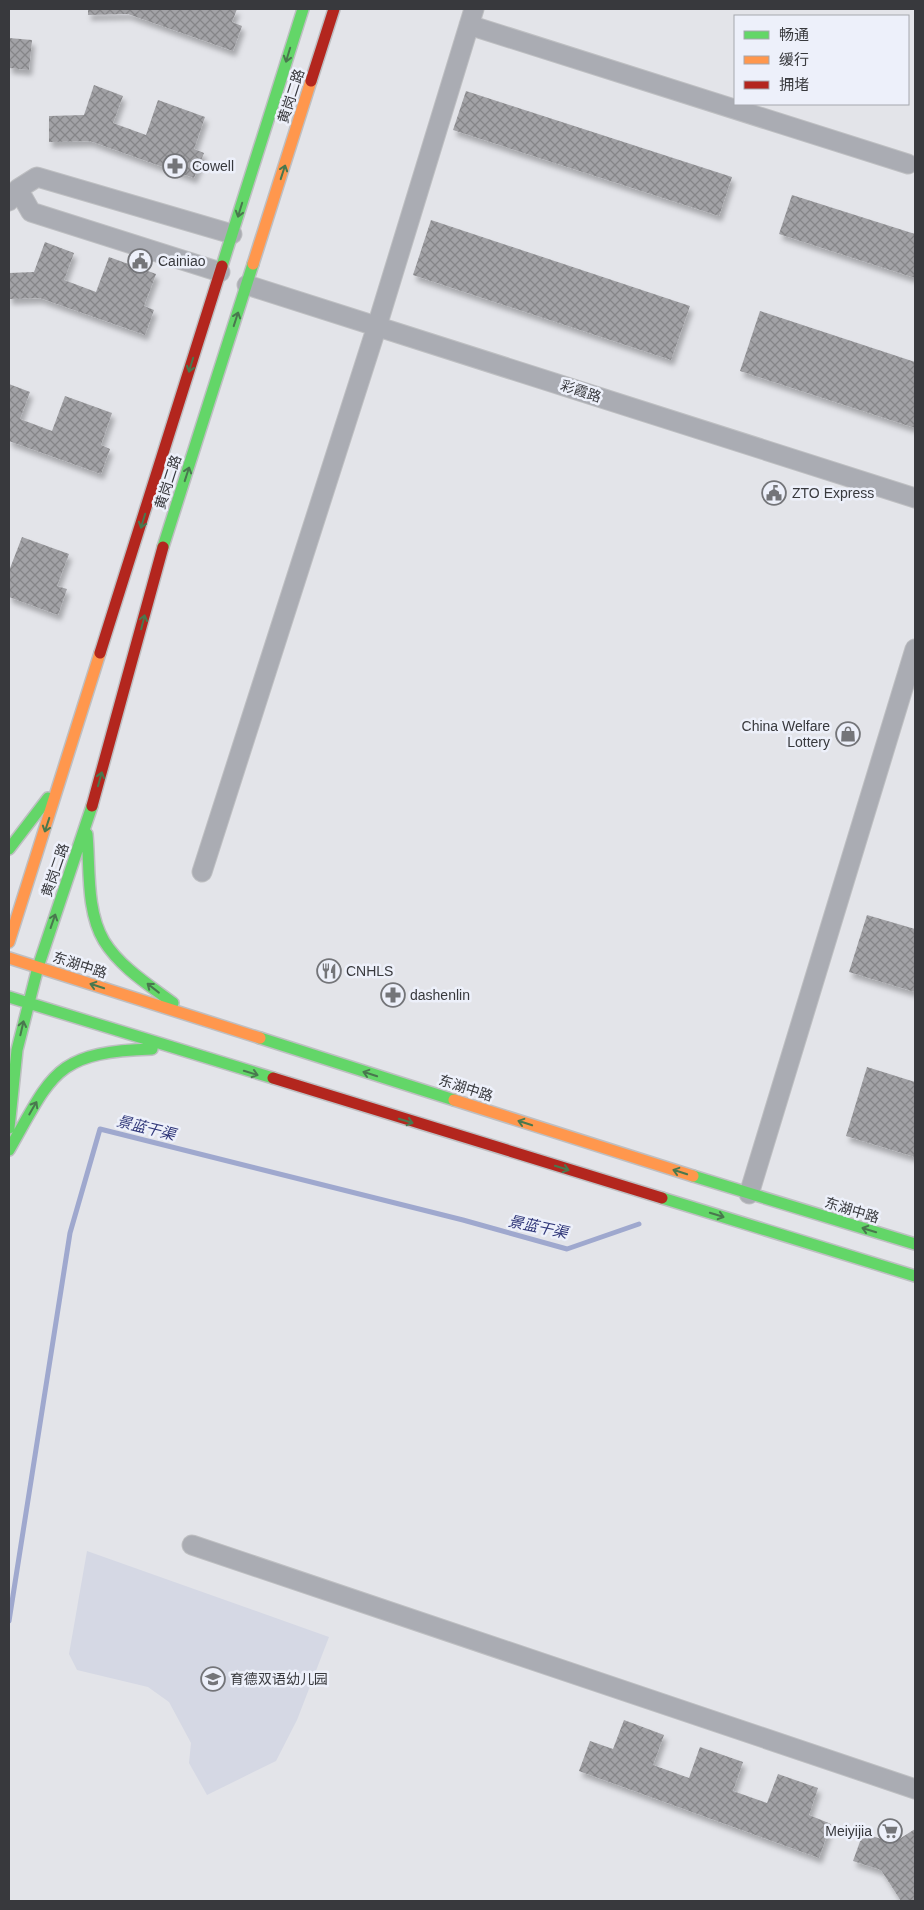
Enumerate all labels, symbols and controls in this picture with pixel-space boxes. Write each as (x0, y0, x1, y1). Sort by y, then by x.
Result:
legend (734, 15, 909, 105)
text: 畅通 (779, 26, 809, 43)
one-way arrow (283, 47, 293, 63)
text: 缓行 (779, 51, 809, 68)
street label: 黄岗二路 (275, 67, 307, 125)
text: 拥堵 (779, 76, 809, 93)
pharmacy icon: Cowell (162, 153, 188, 179)
place label: Cowell (192, 158, 234, 174)
one-way arrow (278, 164, 288, 180)
one-way arrow (234, 202, 244, 218)
public building icon: Cainiao (127, 248, 153, 274)
place label: Cainiao (158, 253, 206, 269)
one-way arrow (231, 311, 241, 327)
one-way arrow (186, 357, 196, 373)
street label: 彩霞路 (559, 377, 603, 405)
street label: 黄岗二路 (152, 453, 184, 511)
one-way arrow (182, 466, 192, 482)
public building icon: ZTO Express (761, 480, 787, 506)
place label: ZTO Express (792, 485, 874, 501)
one-way arrow (137, 512, 147, 528)
one-way arrow (138, 615, 148, 631)
place label: China Welfare Lottery (742, 718, 830, 750)
shop icon: China Welfare Lottery (835, 721, 861, 747)
one-way arrow (95, 771, 105, 787)
one-way arrow (42, 816, 51, 832)
street label: 黄岗二路 (38, 841, 72, 899)
one-way arrow (49, 913, 58, 929)
street label: 东湖中路 (51, 949, 109, 981)
restaurant icon: CNHLS (316, 958, 342, 984)
place label: CNHLS (346, 963, 393, 979)
one-way arrow (89, 980, 105, 990)
pharmacy icon: dashenlin (380, 982, 406, 1008)
one-way arrow (147, 983, 160, 994)
place label: dashenlin (410, 987, 470, 1003)
one-way arrow (18, 1021, 27, 1037)
one-way arrow (362, 1068, 378, 1078)
one-way arrow (242, 1069, 258, 1079)
street label: 东湖中路 (437, 1072, 495, 1104)
one-way arrow (29, 1101, 39, 1115)
water label: 景蓝干渠 (115, 1112, 179, 1144)
one-way arrow (398, 1116, 414, 1126)
one-way arrow (517, 1117, 533, 1127)
one-way arrow (553, 1164, 569, 1173)
one-way arrow (673, 1167, 688, 1176)
street label: 东湖中路 (823, 1194, 881, 1226)
one-way arrow (709, 1211, 725, 1221)
water label: 景蓝干渠 (507, 1212, 571, 1241)
one-way arrow (861, 1225, 877, 1235)
school or university icon: 育德双语幼儿园 (200, 1666, 226, 1692)
place label: 育德双语幼儿园 (230, 1671, 328, 1687)
supermarket icon: Meiyijia (877, 1818, 903, 1844)
place label: Meiyijia (825, 1823, 872, 1839)

